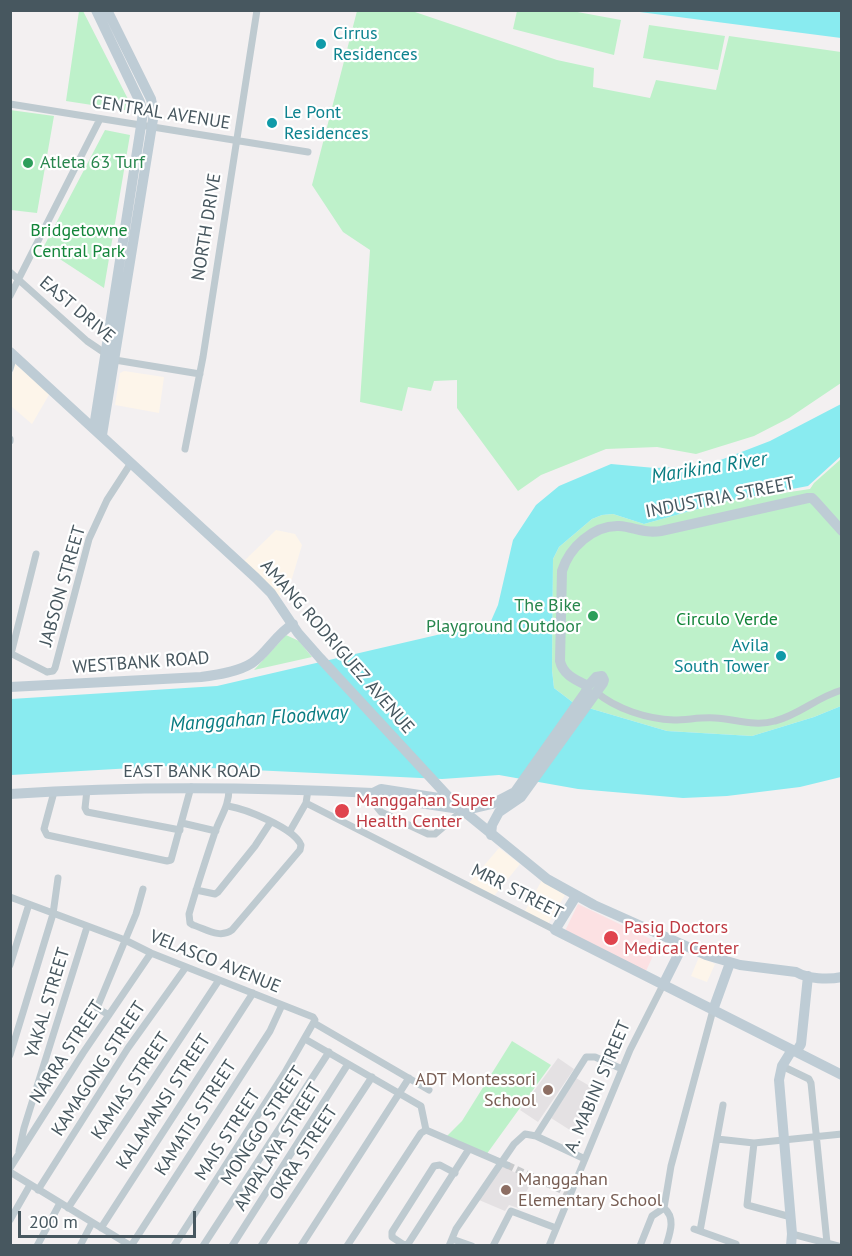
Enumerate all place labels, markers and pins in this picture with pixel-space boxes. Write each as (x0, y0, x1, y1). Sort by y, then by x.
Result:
place label: Cirrus Residences (333, 23, 417, 66)
marker: Cirrus Residences (314, 37, 328, 51)
place label: Le Pont Residences (284, 102, 368, 144)
marker: Le Pont Residences (265, 116, 279, 130)
place label: Atleta 63 Turf (40, 152, 145, 174)
marker: Atleta 63 Turf (21, 156, 35, 170)
place label: The Bike Playground Outdoor (426, 595, 581, 638)
marker: The Bike Playground Outdoor (586, 609, 600, 623)
place label: Avila South Tower (674, 635, 769, 678)
marker: Avila South Tower (774, 649, 788, 663)
place label: Manggahan Super Health Center (356, 790, 495, 832)
marker: Manggahan Super Health Center (333, 802, 351, 820)
place label: Pasig Doctors Medical Center (624, 917, 739, 960)
marker: Pasig Doctors Medical Center (602, 929, 620, 947)
place label: ADT Montessori School (415, 1069, 536, 1112)
marker: ADT Montessori School (541, 1083, 555, 1097)
place label: Manggahan Elementary School (518, 1169, 662, 1212)
marker: Manggahan Elementary School (499, 1183, 513, 1197)

